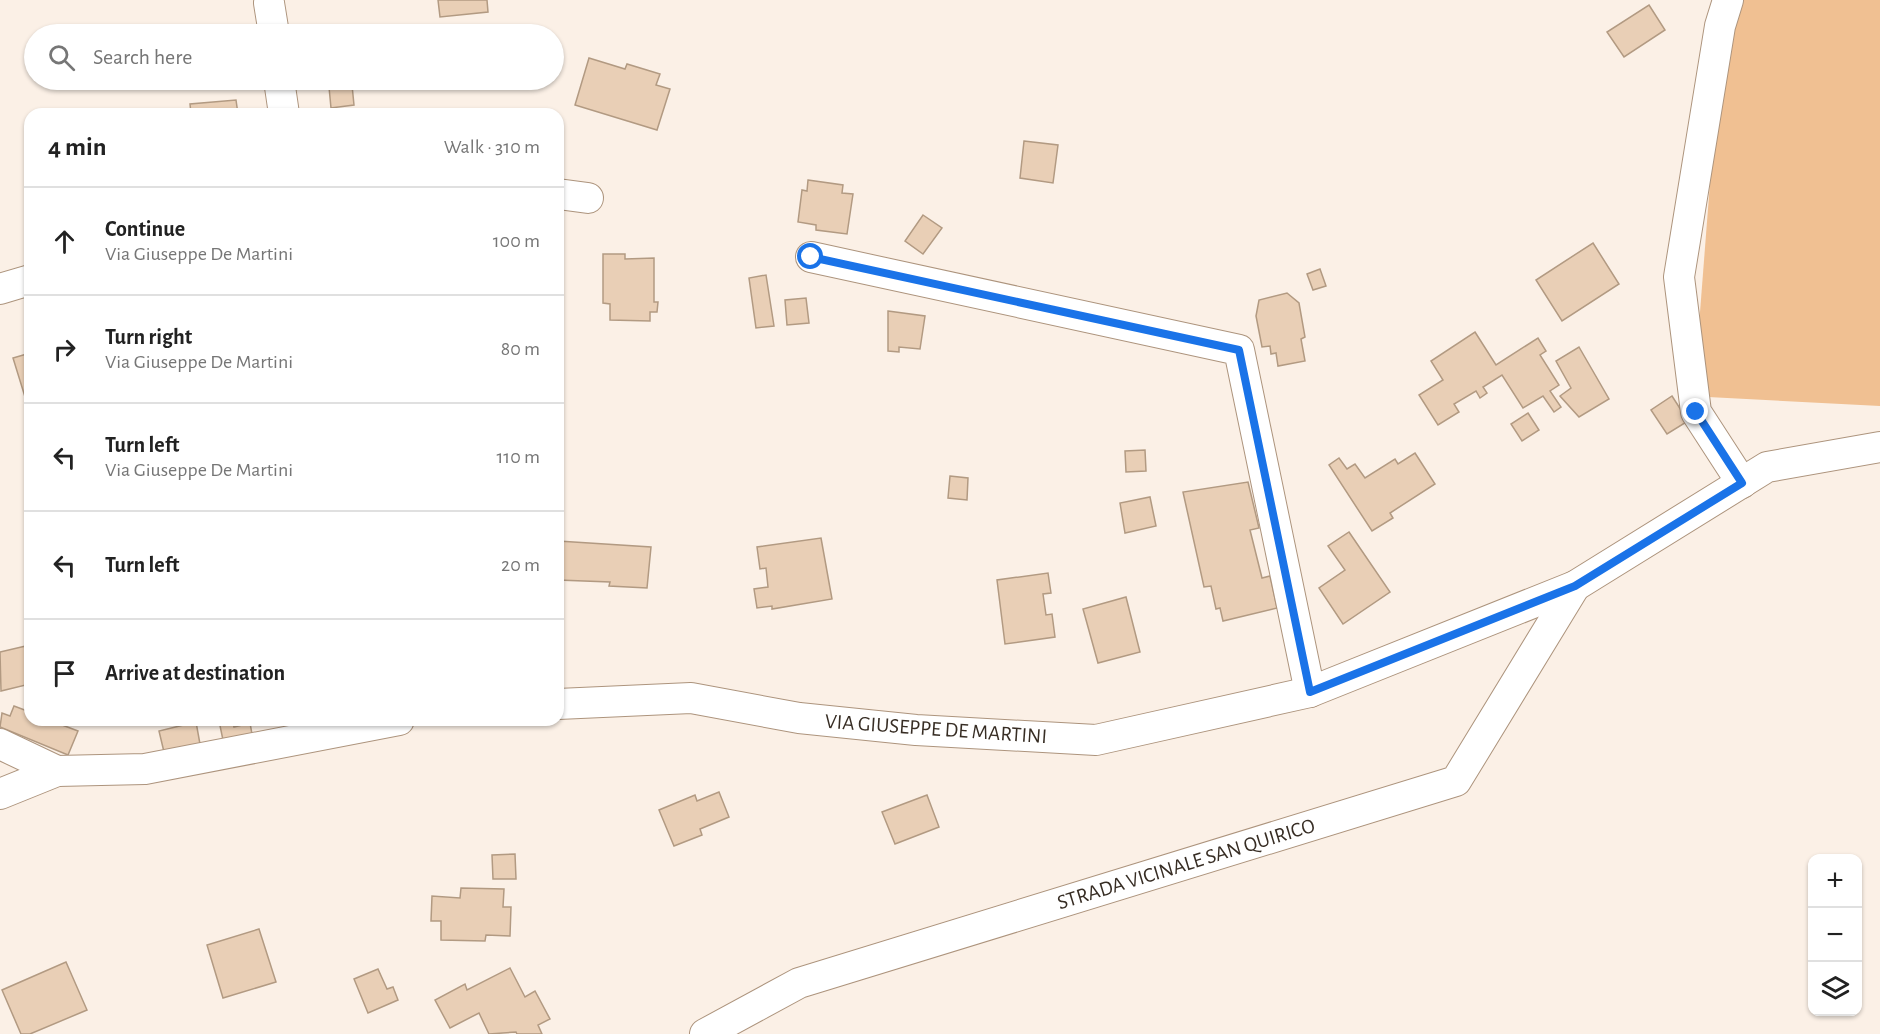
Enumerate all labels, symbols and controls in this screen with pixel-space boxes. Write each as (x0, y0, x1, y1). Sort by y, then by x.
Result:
search box (24, 24, 564, 90)
icon: search (45, 41, 78, 74)
text: Search here (93, 46, 192, 68)
text: 4 min (48, 134, 107, 160)
text: Walk · 310 m (444, 137, 540, 157)
text: Continue (105, 218, 185, 240)
icon: ahead (48, 225, 81, 258)
text: 100 m (493, 231, 540, 251)
route start (797, 243, 823, 269)
text: Via Giuseppe De Martini (105, 244, 293, 264)
text: Turn right (105, 326, 192, 348)
icon: right (48, 333, 81, 366)
text: 80 m (501, 339, 540, 359)
text: Via Giuseppe De Martini (105, 352, 293, 372)
route end (1682, 398, 1708, 424)
text: Turn left (105, 434, 179, 456)
icon: left (48, 441, 81, 474)
text: 110 m (496, 447, 540, 467)
text: Via Giuseppe De Martini (105, 460, 293, 480)
icon: left (48, 549, 81, 582)
text: Turn left (105, 554, 179, 576)
text: 20 m (501, 555, 540, 575)
icon: arrive (48, 657, 81, 690)
text: Arrive at destination (105, 662, 285, 684)
street label: VIA GIUSEPPE DE MARTINI (824, 711, 1048, 747)
street label: STRADA VICINALE SAN QUIRICO (1055, 815, 1317, 913)
map controls (1808, 854, 1862, 1016)
button: + (1808, 854, 1862, 908)
button: − (1808, 908, 1862, 962)
button: layers (1808, 962, 1862, 1016)

